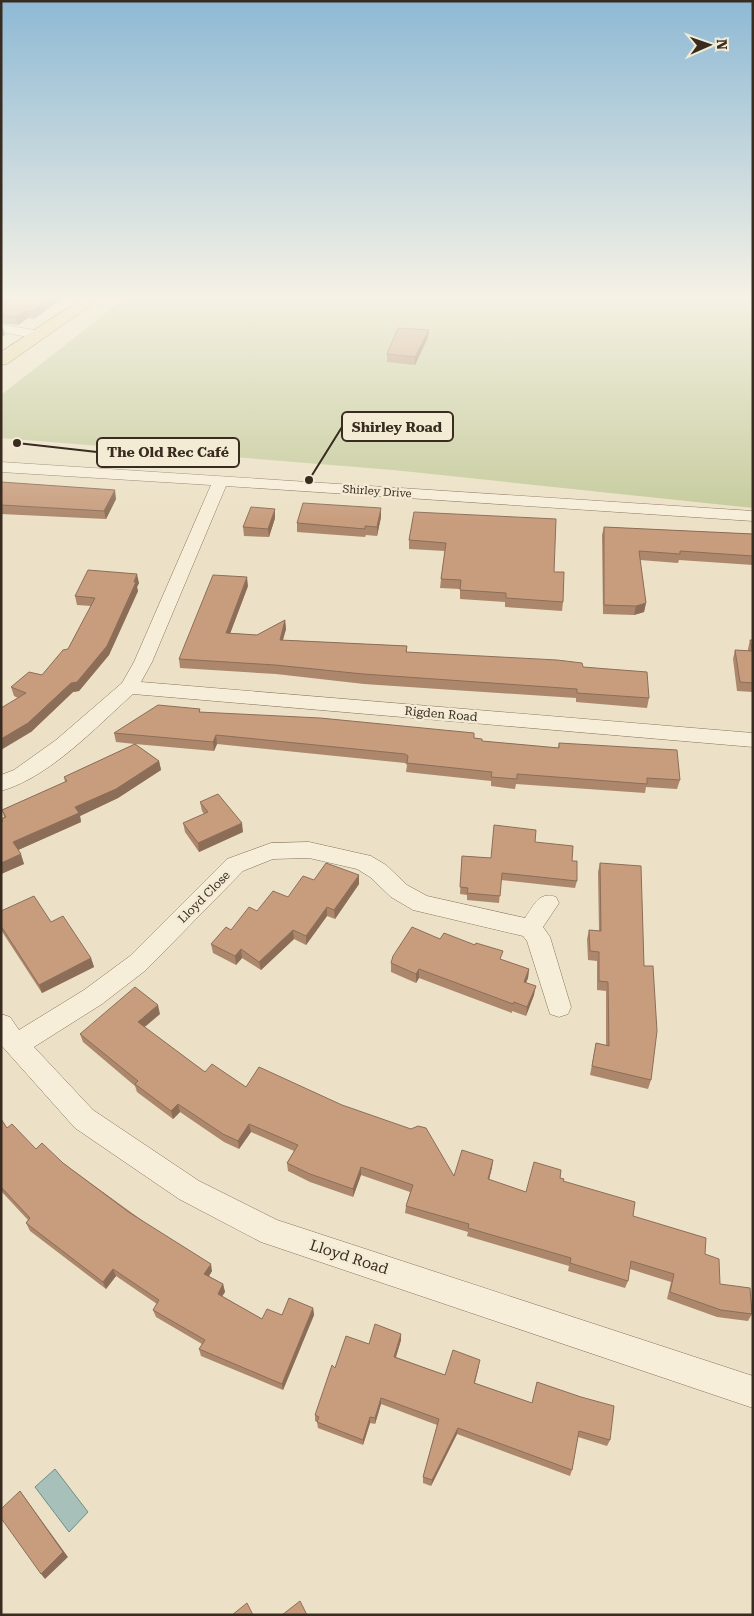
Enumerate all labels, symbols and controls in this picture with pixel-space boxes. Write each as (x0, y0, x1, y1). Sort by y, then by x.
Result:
north arrow (684, 20, 734, 70)
text: N (714, 39, 730, 50)
callout: Shirley Road (342, 412, 453, 441)
text: Shirley Road (352, 419, 443, 435)
callout: The Old Rec Café (97, 438, 239, 467)
text: The Old Rec Café (107, 444, 229, 460)
street label: Shirley Drive (342, 483, 412, 500)
street label: Rigden Road (404, 704, 478, 724)
street label: Lloyd Close (175, 868, 233, 926)
street label: Lloyd Road (307, 1236, 391, 1278)

